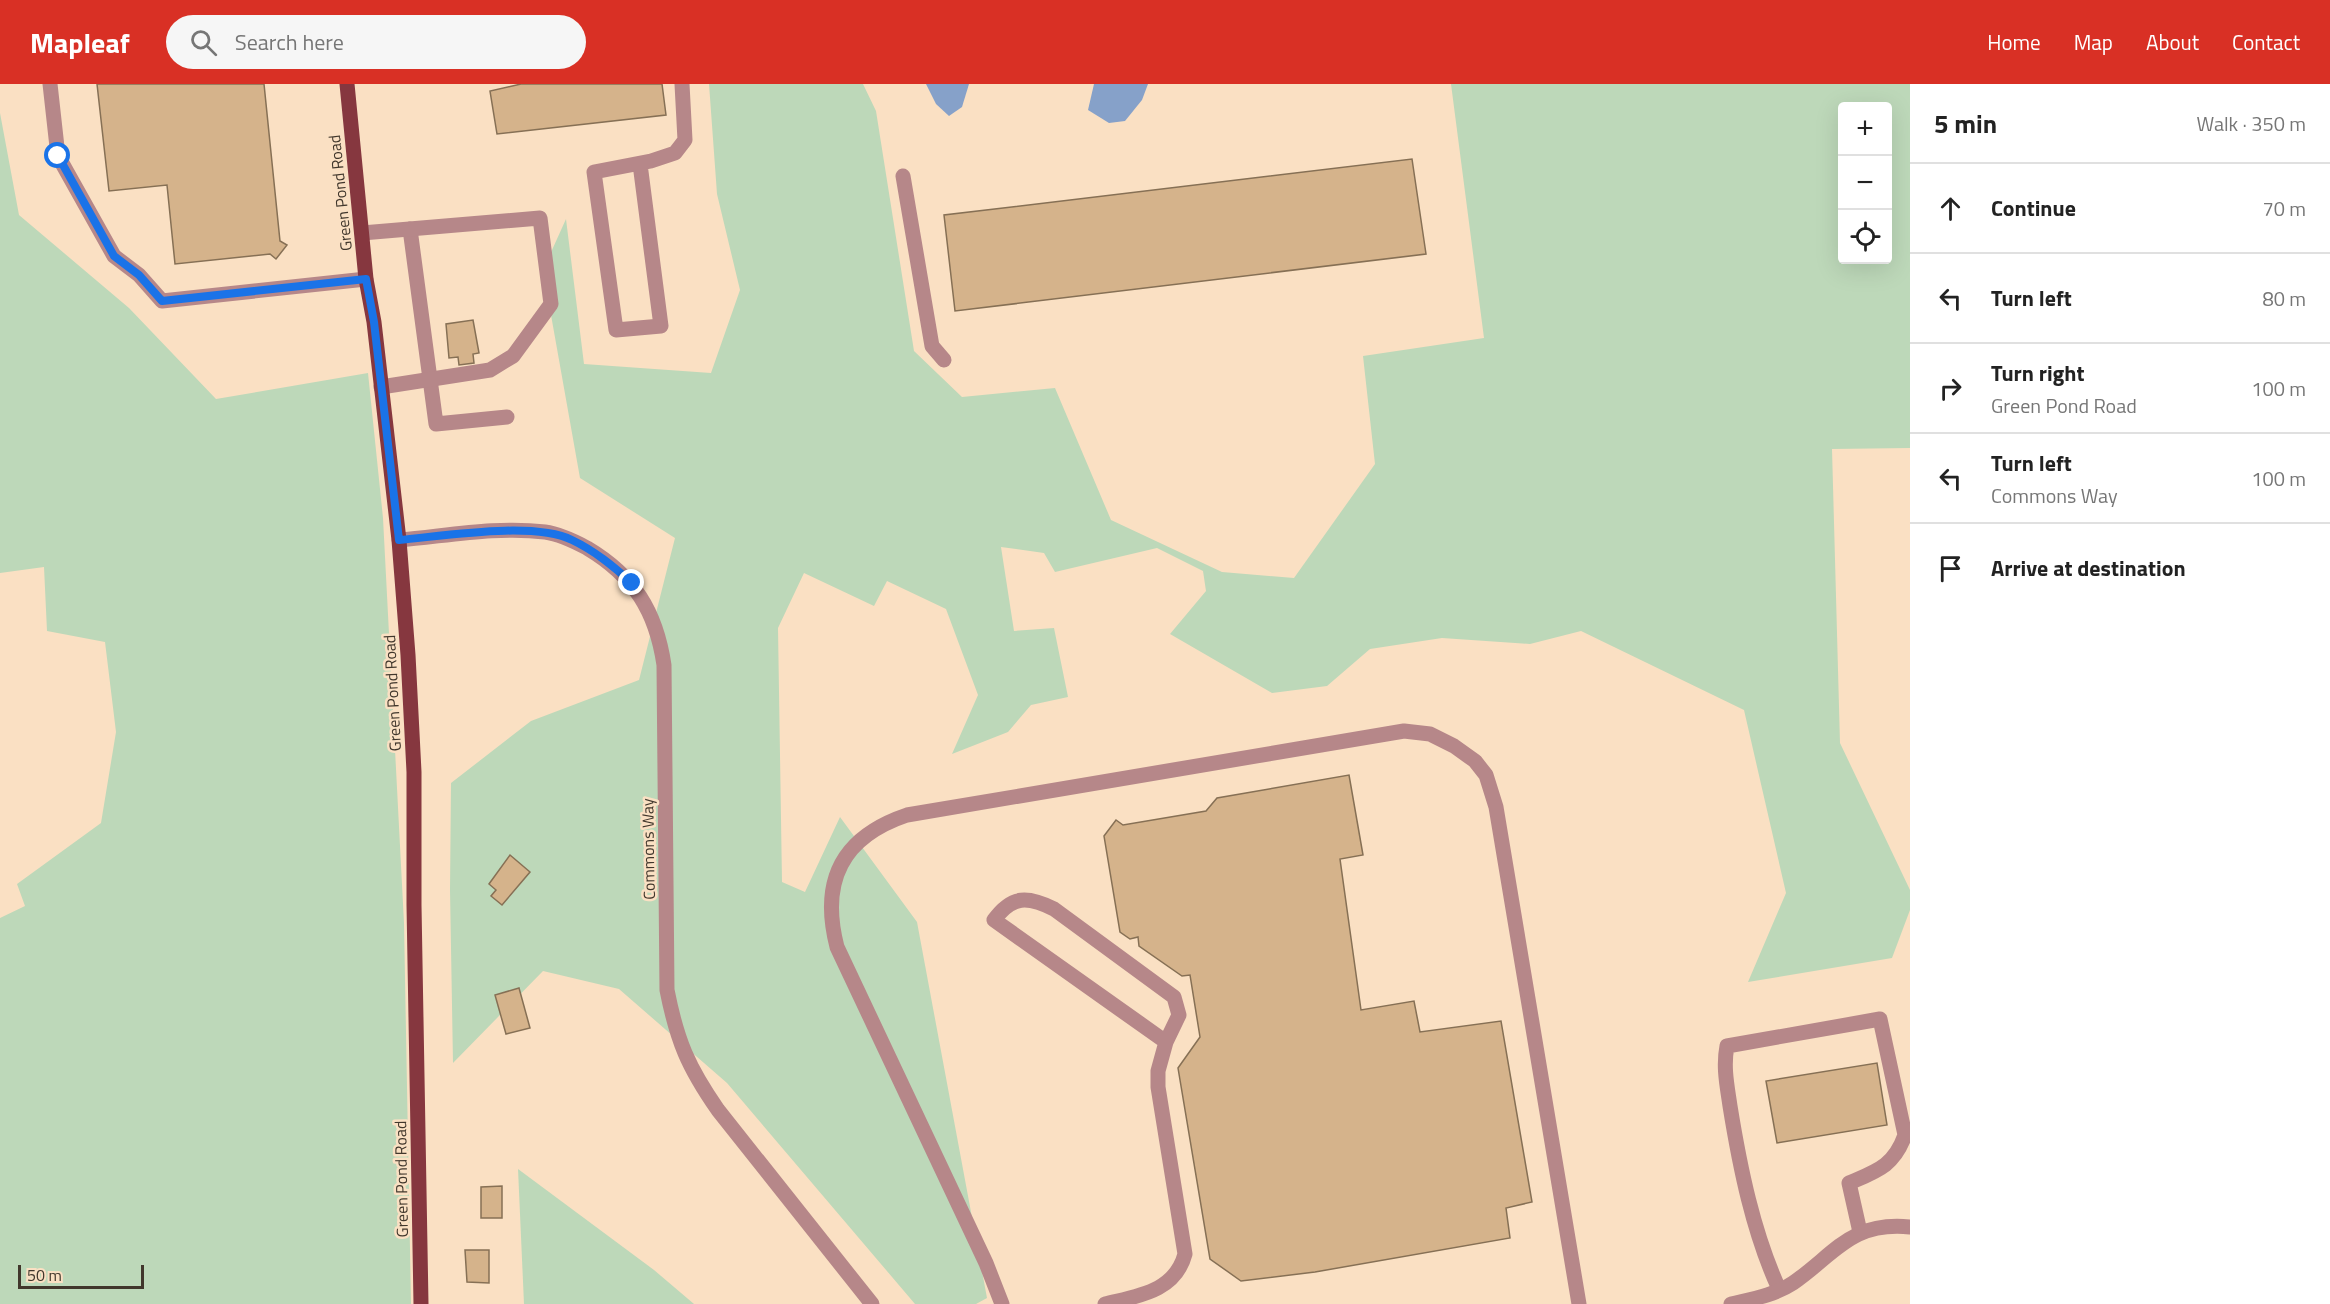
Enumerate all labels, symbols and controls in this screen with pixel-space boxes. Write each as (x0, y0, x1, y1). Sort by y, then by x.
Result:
search box (166, 15, 586, 69)
text: Mapleaf (30, 21, 130, 64)
text: Search here (235, 25, 344, 59)
icon: search (187, 26, 220, 59)
text: Home (1987, 26, 2041, 58)
text: Map (2074, 26, 2113, 58)
text: About (2146, 26, 2199, 58)
text: Contact (2232, 26, 2300, 58)
map controls (1838, 102, 1892, 264)
button: + (1838, 102, 1892, 156)
text: 5 min (1934, 104, 1997, 143)
text: Walk · 350 m (2197, 108, 2306, 139)
street label: Green Pond Road (322, 134, 358, 252)
route start (44, 142, 70, 168)
button: − (1838, 156, 1892, 210)
text: Continue (1991, 191, 2076, 225)
icon: ahead (1934, 192, 1967, 225)
text: 70 m (2262, 193, 2306, 224)
button: locate (1838, 210, 1892, 264)
text: Turn left (1991, 281, 2072, 315)
icon: left (1934, 282, 1967, 315)
text: 80 m (2262, 283, 2306, 314)
text: Turn right (1991, 356, 2085, 390)
icon: right (1934, 372, 1967, 405)
text: 100 m (2251, 373, 2306, 404)
text: Green Pond Road (1991, 390, 2137, 421)
text: Turn left (1991, 446, 2072, 480)
icon: left (1934, 462, 1967, 495)
text: 100 m (2251, 463, 2306, 494)
text: Commons Way (1991, 480, 2118, 511)
text: Arrive at destination (1991, 551, 2186, 585)
icon: arrive (1934, 552, 1967, 585)
route end (618, 569, 644, 595)
street label: Green Pond Road (377, 634, 407, 752)
street label: Commons Way (635, 798, 661, 900)
street label: Green Pond Road (388, 1121, 414, 1237)
scale bar (18, 1262, 144, 1290)
text: 50 m (27, 1263, 62, 1287)

